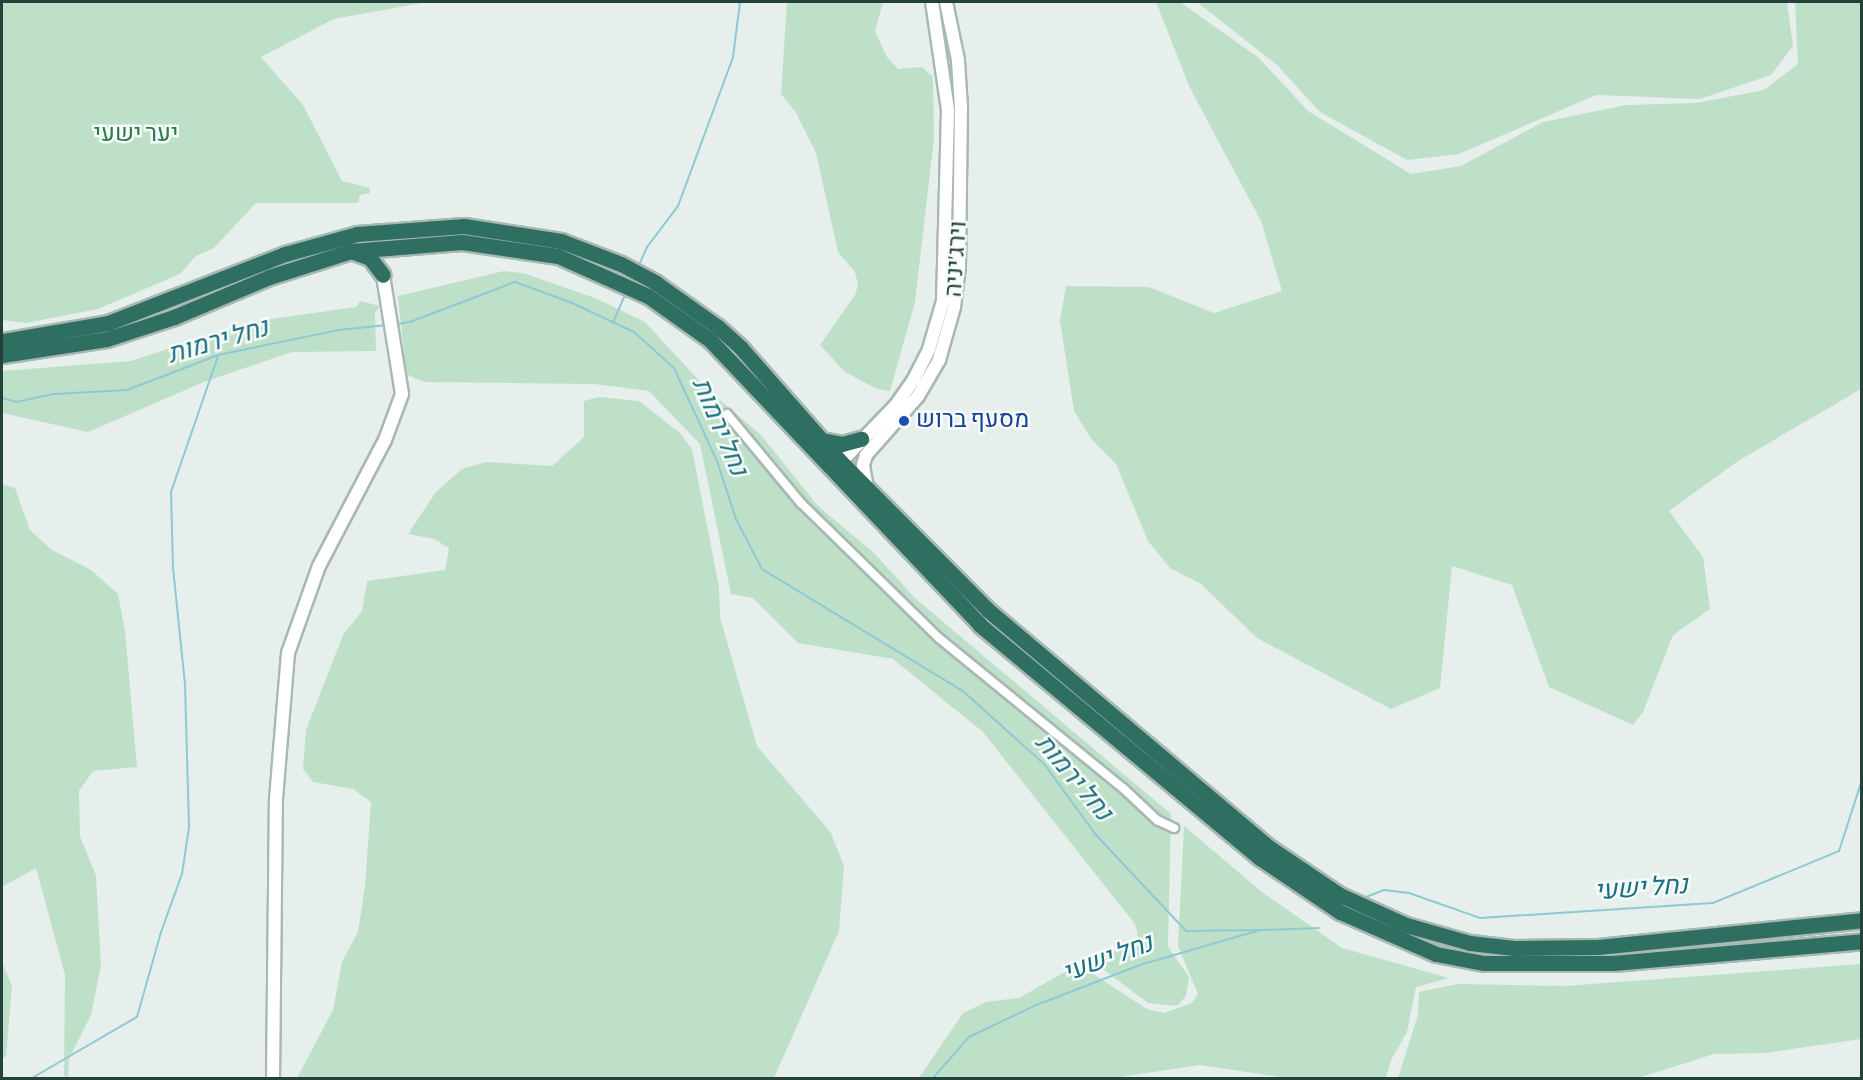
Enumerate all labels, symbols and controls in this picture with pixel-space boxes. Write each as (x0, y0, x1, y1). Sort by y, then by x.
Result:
park label: יער ישעי (94, 121, 178, 149)
street label: וירג'יניה (940, 220, 974, 298)
water label: נחל ירמות (164, 313, 272, 371)
water label: נחל ירמות (684, 373, 754, 481)
place label: מסעף ברוש (916, 407, 1029, 435)
marker: מסעף ברוש (897, 414, 911, 428)
water label: נחל ירמות (1028, 728, 1118, 828)
water label: נחל ישעי (1593, 870, 1689, 908)
water label: נחל ישעי (1059, 928, 1157, 990)

